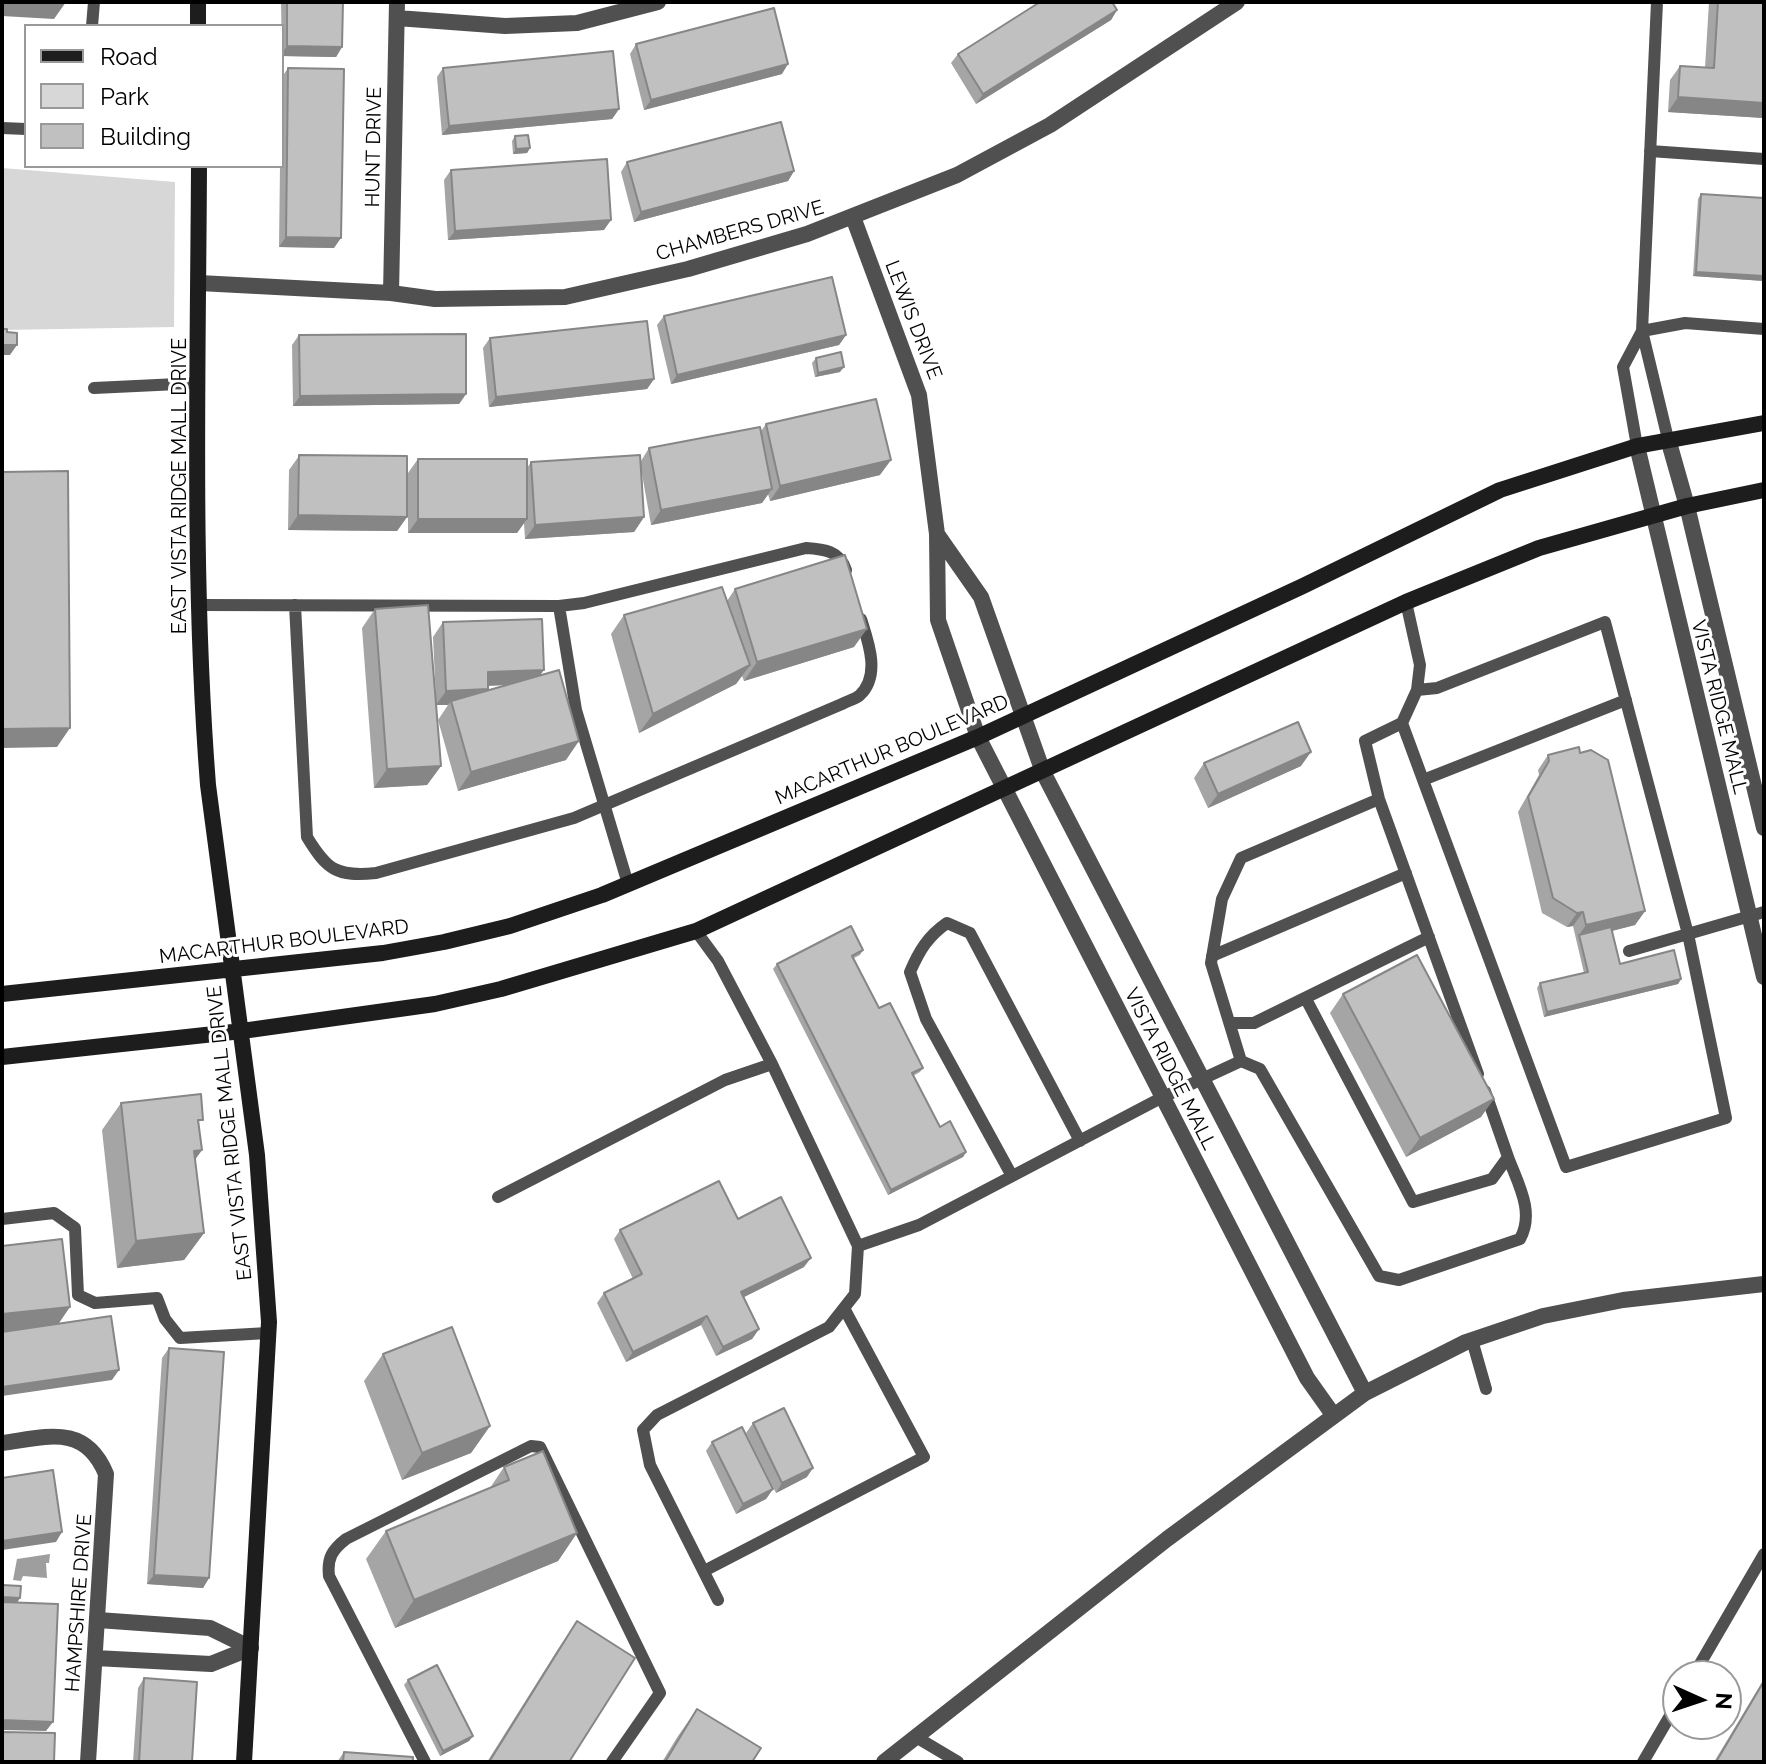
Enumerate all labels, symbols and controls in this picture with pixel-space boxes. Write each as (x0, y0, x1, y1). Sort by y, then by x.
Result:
legend (24, 24, 284, 168)
text: Road (100, 42, 158, 71)
text: Park (100, 82, 149, 111)
street label: HUNT DRIVE (361, 86, 387, 208)
text: Building (100, 122, 191, 151)
street label: CHAMBERS DRIVE (653, 196, 827, 266)
street label: LEWIS DRIVE (879, 257, 947, 383)
street label: EAST VISTA RIDGE MALL DRIVE (168, 338, 192, 634)
street label: VISTA RIDGE MALL (1686, 618, 1752, 796)
street label: MACARTHUR BOULEVARD (772, 690, 1012, 810)
street label: MACARTHUR BOULEVARD (158, 915, 410, 969)
street label: EAST VISTA RIDGE MALL DRIVE (203, 984, 257, 1282)
street label: VISTA RIDGE MALL (1119, 984, 1221, 1154)
street label: HAMPSHIRE DRIVE (61, 1513, 97, 1693)
north arrow (1662, 1660, 1742, 1740)
text: N (1711, 1692, 1737, 1710)

